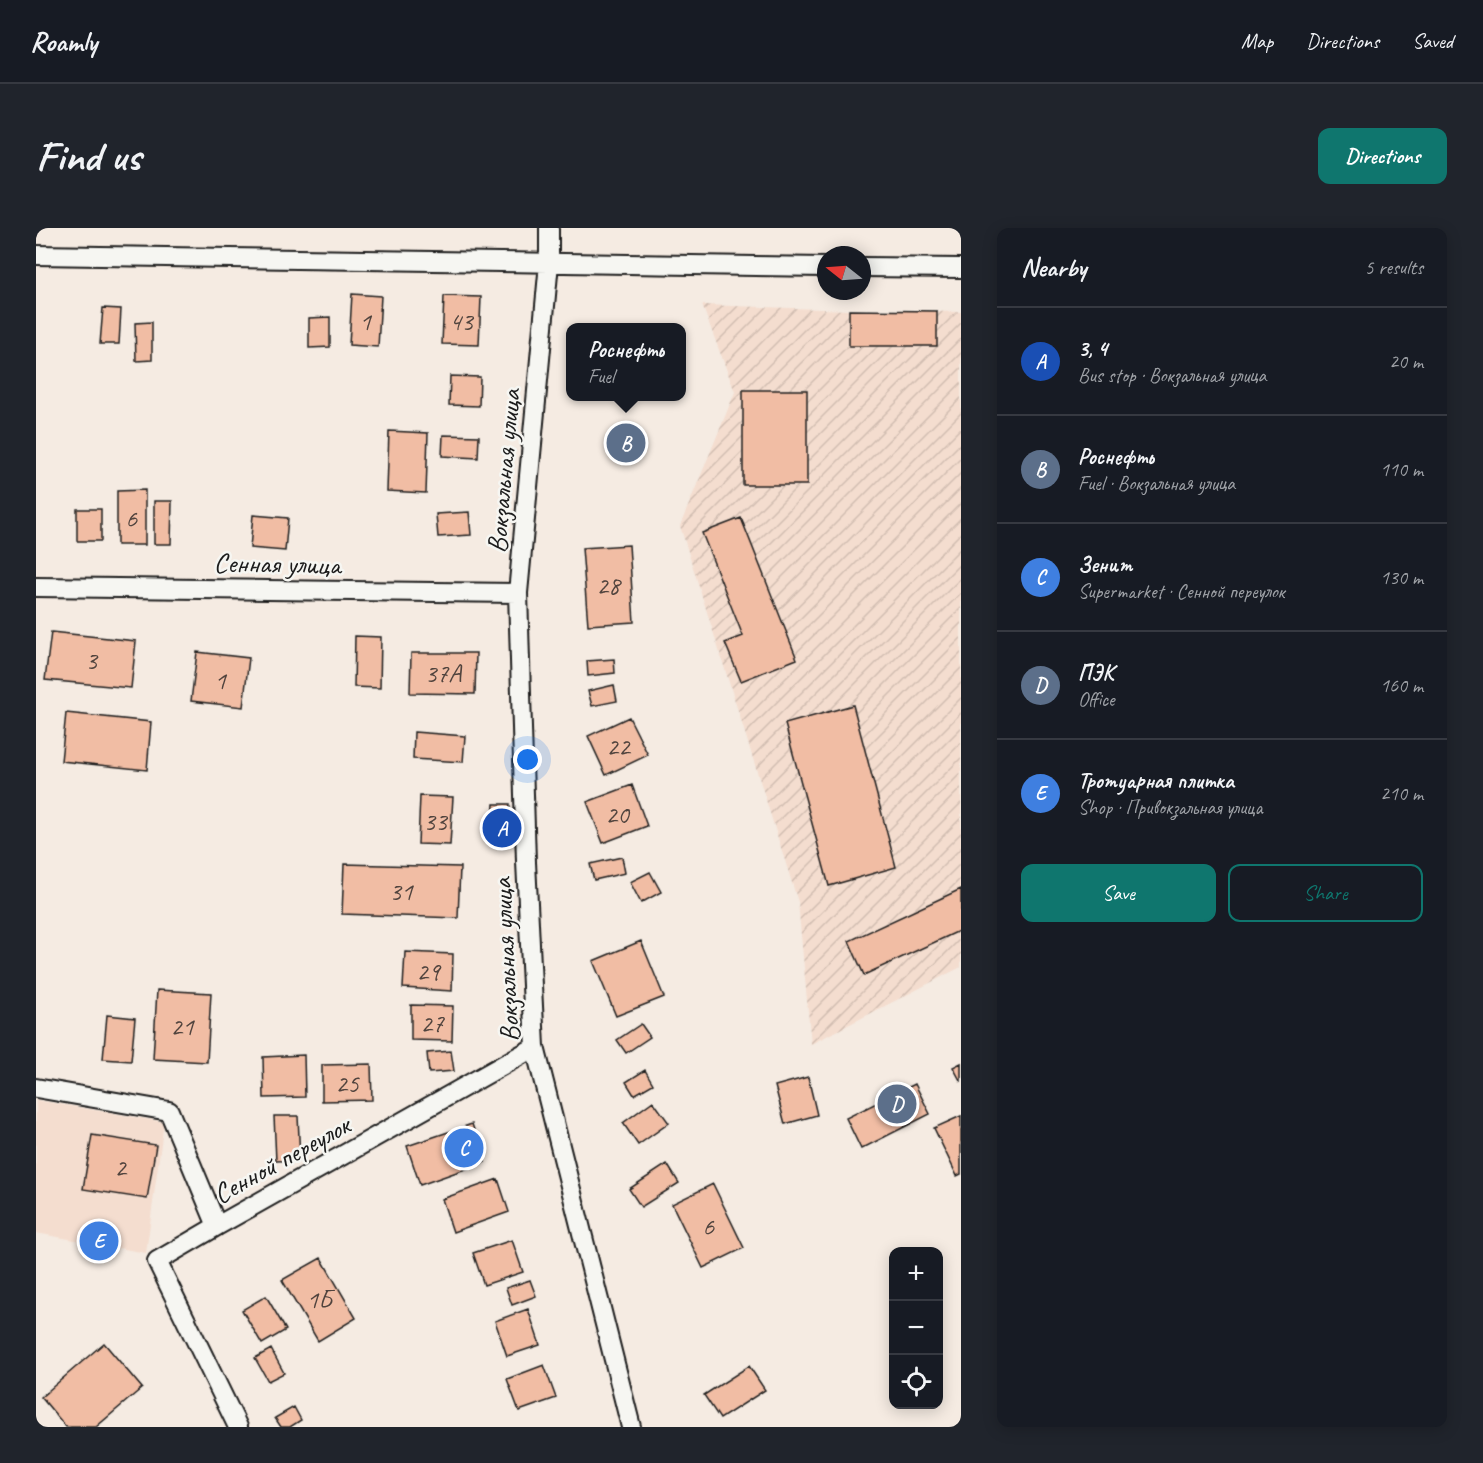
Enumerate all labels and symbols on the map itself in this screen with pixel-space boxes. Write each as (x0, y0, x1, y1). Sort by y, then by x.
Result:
north arrow (817, 246, 871, 300)
house number: 1 (359, 305, 372, 338)
house number: 43 (449, 305, 475, 338)
street label: Вокзальная улица (479, 386, 528, 554)
pin: B (606, 420, 646, 466)
house number: 6 (125, 502, 138, 535)
street label: Сенная улица (213, 545, 343, 582)
house number: 28 (596, 569, 622, 602)
house number: 3 (85, 644, 99, 677)
house number: 37А (425, 657, 463, 690)
house number: 1 (214, 664, 227, 697)
house number: 22 (606, 730, 632, 763)
your location (513, 745, 542, 774)
house number: 20 (605, 798, 631, 831)
house number: 33 (423, 805, 449, 838)
pin: A (482, 806, 522, 850)
house number: 31 (389, 875, 414, 908)
street label: Вокзальная улица (484, 875, 527, 1043)
house number: 29 (416, 955, 442, 988)
house number: 27 (420, 1007, 445, 1040)
house number: 21 (170, 1010, 195, 1043)
house number: 25 (335, 1067, 360, 1100)
pin: D (878, 1082, 916, 1126)
street label: Сенной переулок (207, 1106, 358, 1211)
pin: C (444, 1126, 484, 1170)
house number: 2 (114, 1151, 128, 1184)
house number: 6 (702, 1210, 715, 1243)
pin: E (80, 1218, 118, 1264)
house number: 1Б (307, 1283, 335, 1316)

